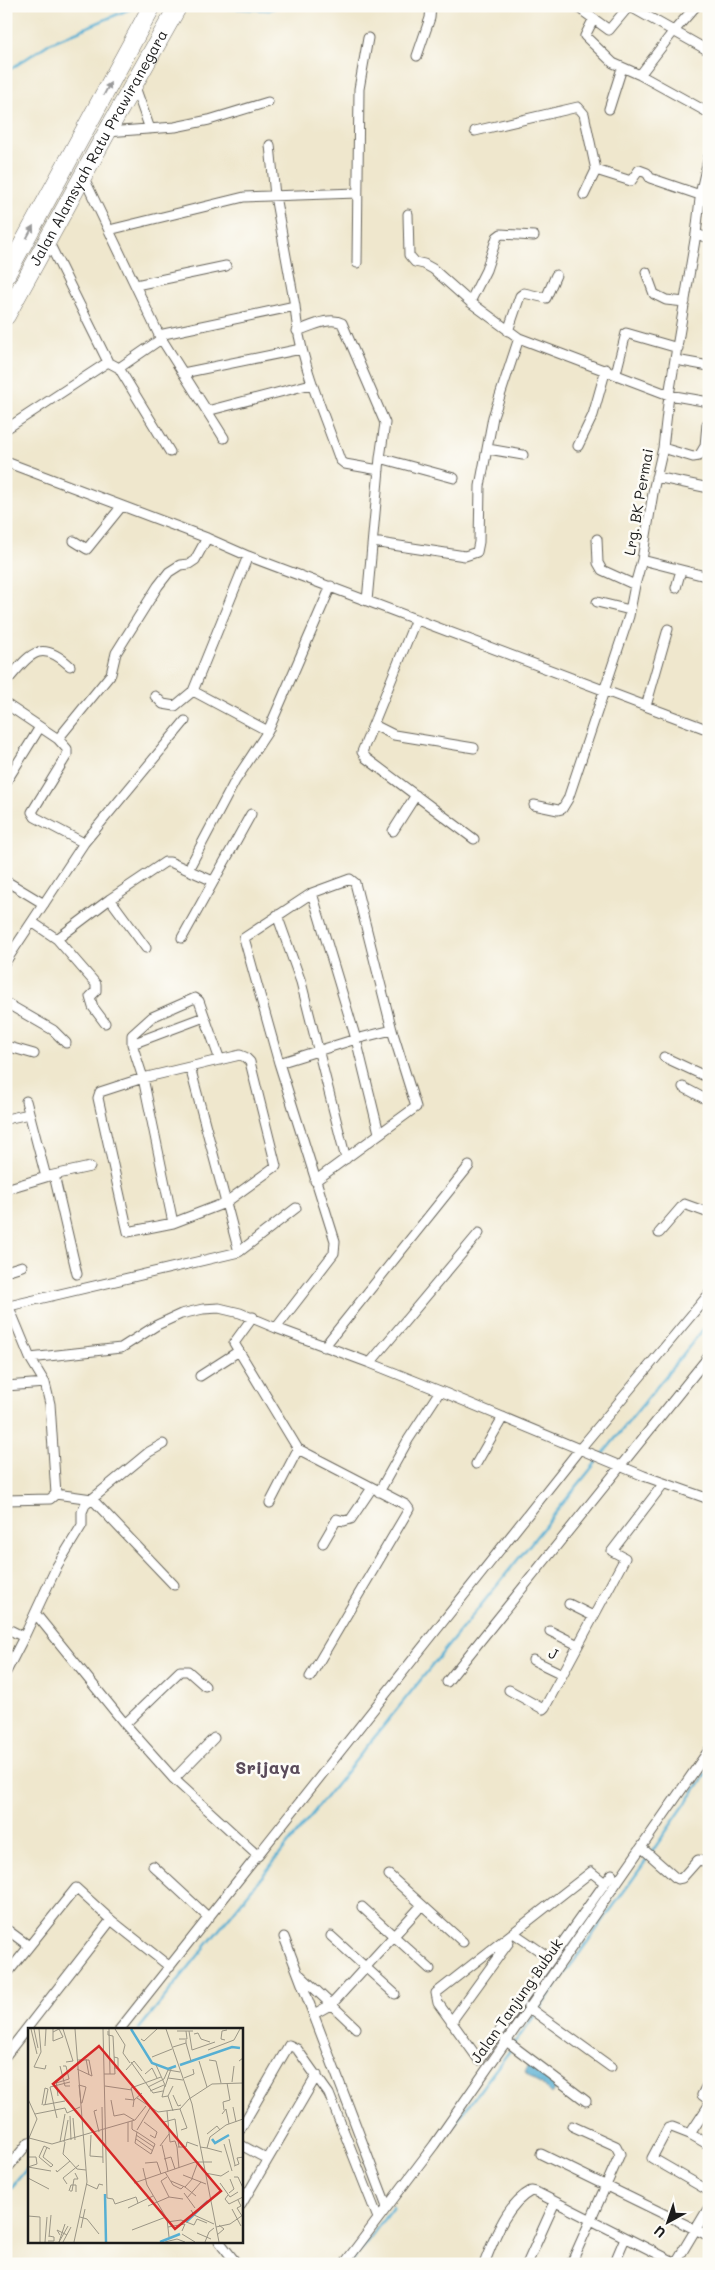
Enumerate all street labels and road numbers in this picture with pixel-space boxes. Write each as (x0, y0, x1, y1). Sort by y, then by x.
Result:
street label: Jalan Alamsyah Ratu Prawiranegara (24, 26, 172, 269)
street label: Lrg. BK Permai (619, 447, 657, 557)
street label: J (545, 1642, 562, 1664)
street label: Jalan Tanjung Bubuk (466, 1934, 567, 2067)

